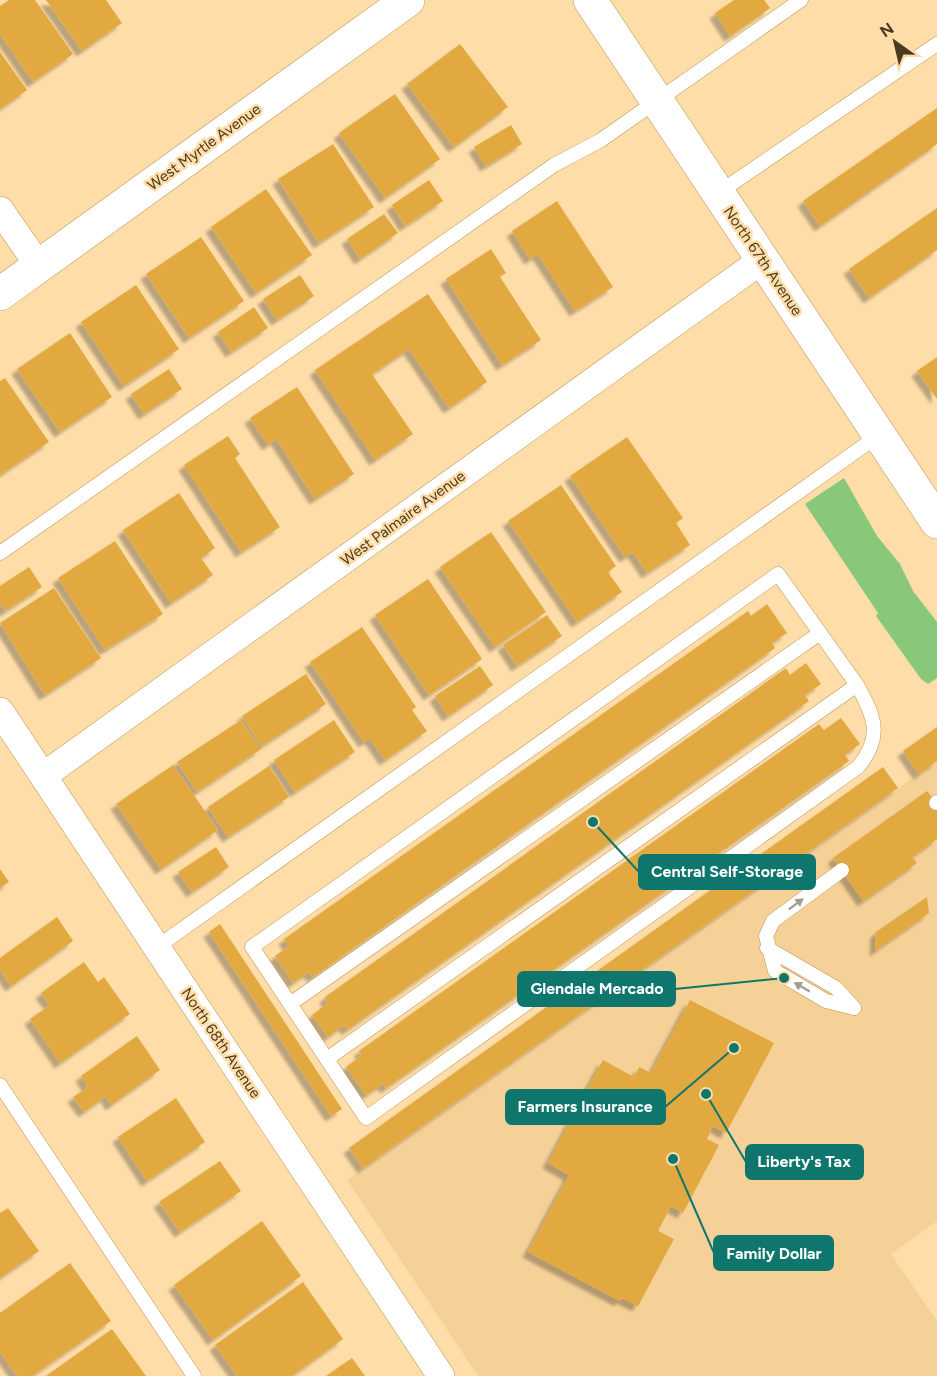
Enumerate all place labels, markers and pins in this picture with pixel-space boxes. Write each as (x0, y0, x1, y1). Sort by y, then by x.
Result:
callout: Central Self-Storage (639, 855, 815, 889)
callout: Glendale Mercado (518, 972, 675, 1006)
callout: Farmers Insurance (506, 1090, 665, 1124)
callout: Liberty's Tax (746, 1145, 863, 1179)
callout: Family Dollar (714, 1236, 833, 1270)

